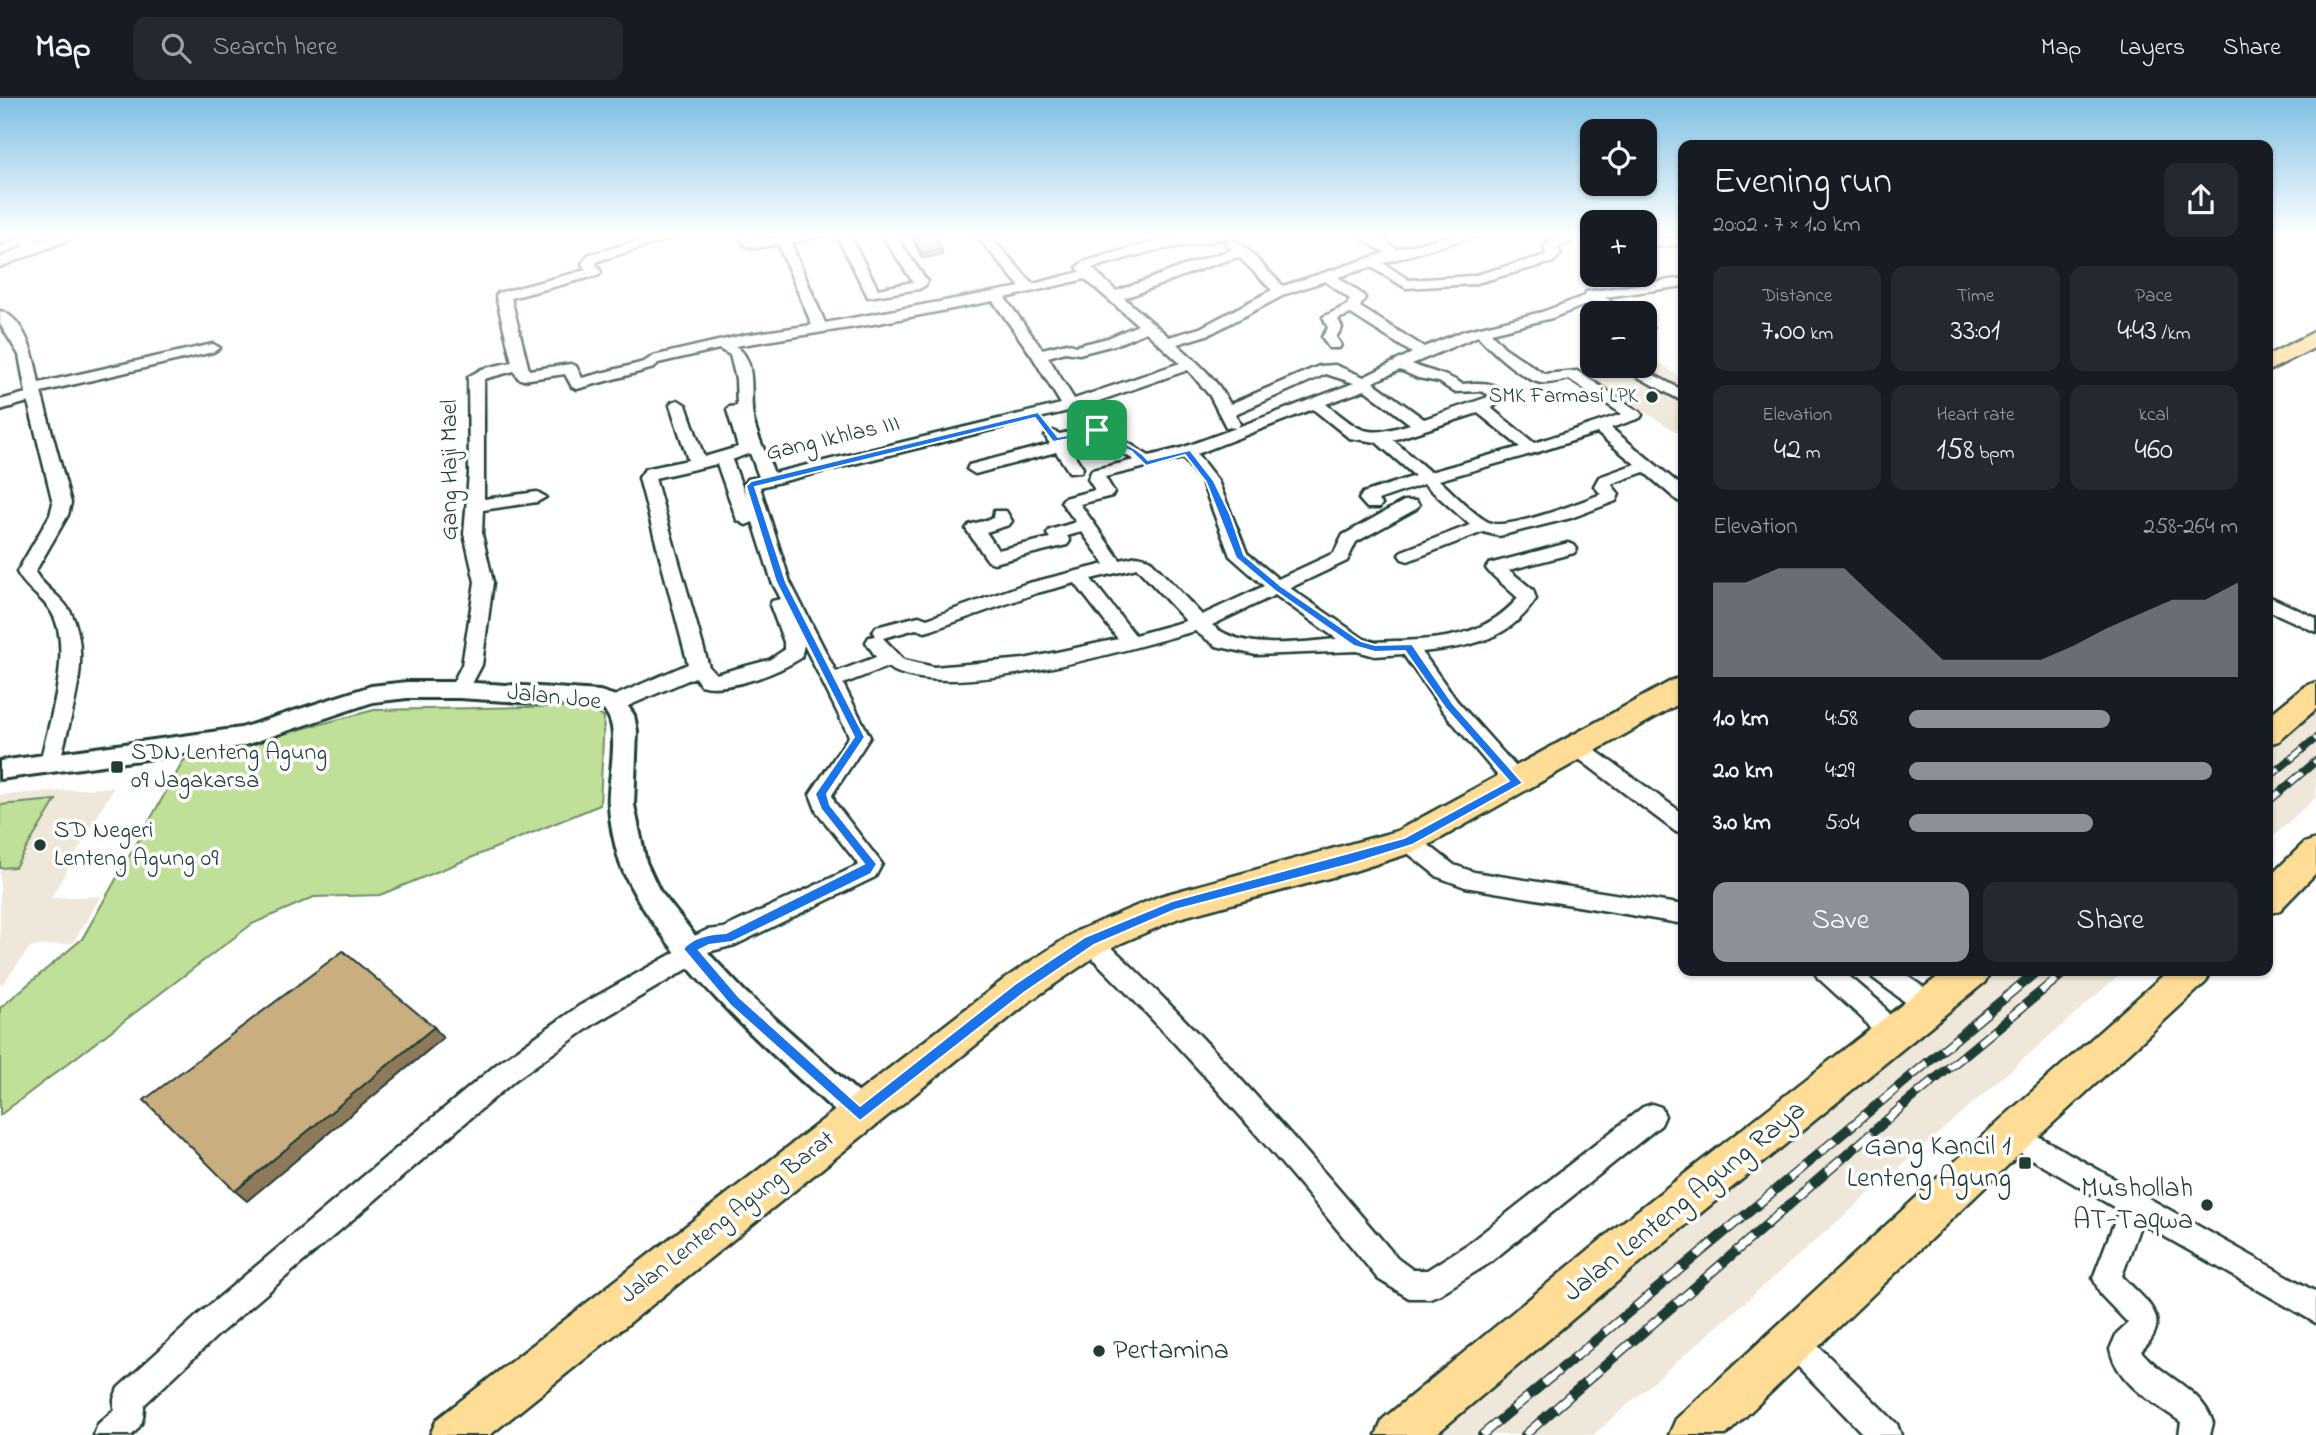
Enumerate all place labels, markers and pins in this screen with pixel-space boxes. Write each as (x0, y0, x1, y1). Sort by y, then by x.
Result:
place label: SMK Farmasi LPK (1489, 382, 1639, 412)
marker: SMK Farmasi LPK (1644, 389, 1660, 405)
pin (1067, 400, 1127, 460)
place label: SDN Lenteng Agung 09 Jagakarsa (131, 736, 327, 799)
marker: SDN Lenteng Agung 09 Jagakarsa (109, 759, 125, 775)
place label: SD Negeri Lenteng Agung 09 (54, 814, 219, 877)
marker: SD Negeri Lenteng Agung 09 (32, 837, 48, 853)
place label: Gang Kancil 1 Lenteng Agung (1847, 1127, 2011, 1200)
marker: Gang Kancil 1 Lenteng Agung (2017, 1155, 2033, 1171)
place label: Mushollah AT-Taqwa (2073, 1169, 2193, 1242)
marker: Mushollah AT-Taqwa (2199, 1197, 2215, 1213)
place label: Pertamina (1113, 1331, 1229, 1372)
marker: Pertamina (1091, 1343, 1107, 1359)

